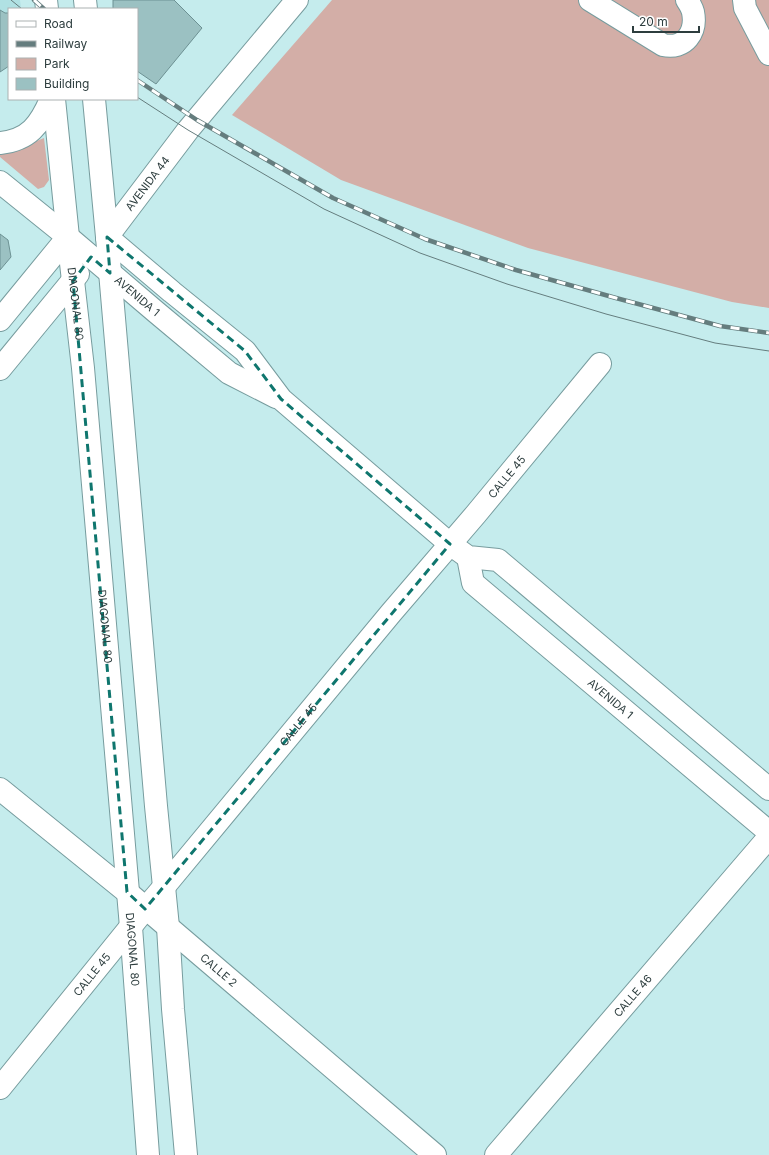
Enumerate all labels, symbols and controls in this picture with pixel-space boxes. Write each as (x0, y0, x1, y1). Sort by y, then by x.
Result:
legend (8, 8, 138, 100)
scale bar (633, 8, 699, 34)
text: 20 m (639, 14, 668, 29)
text: Road (44, 16, 73, 31)
text: Railway (44, 36, 88, 51)
text: Park (44, 56, 70, 71)
text: Building (44, 76, 89, 91)
street label: AVENIDA 44 (122, 154, 173, 214)
street label: DIAGONAL 80 (65, 266, 87, 341)
street label: AVENIDA 1 (112, 273, 163, 319)
street label: CALLE 45 (485, 452, 529, 501)
street label: DIAGONAL 80 (95, 589, 115, 664)
street label: AVENIDA 1 (585, 675, 636, 722)
street label: CALLE 45 (277, 700, 320, 749)
street label: DIAGONAL 80 (123, 912, 142, 987)
street label: CALLE 45 (70, 950, 114, 999)
street label: CALLE 2 (197, 951, 240, 990)
street label: CALLE 46 (611, 971, 655, 1020)

